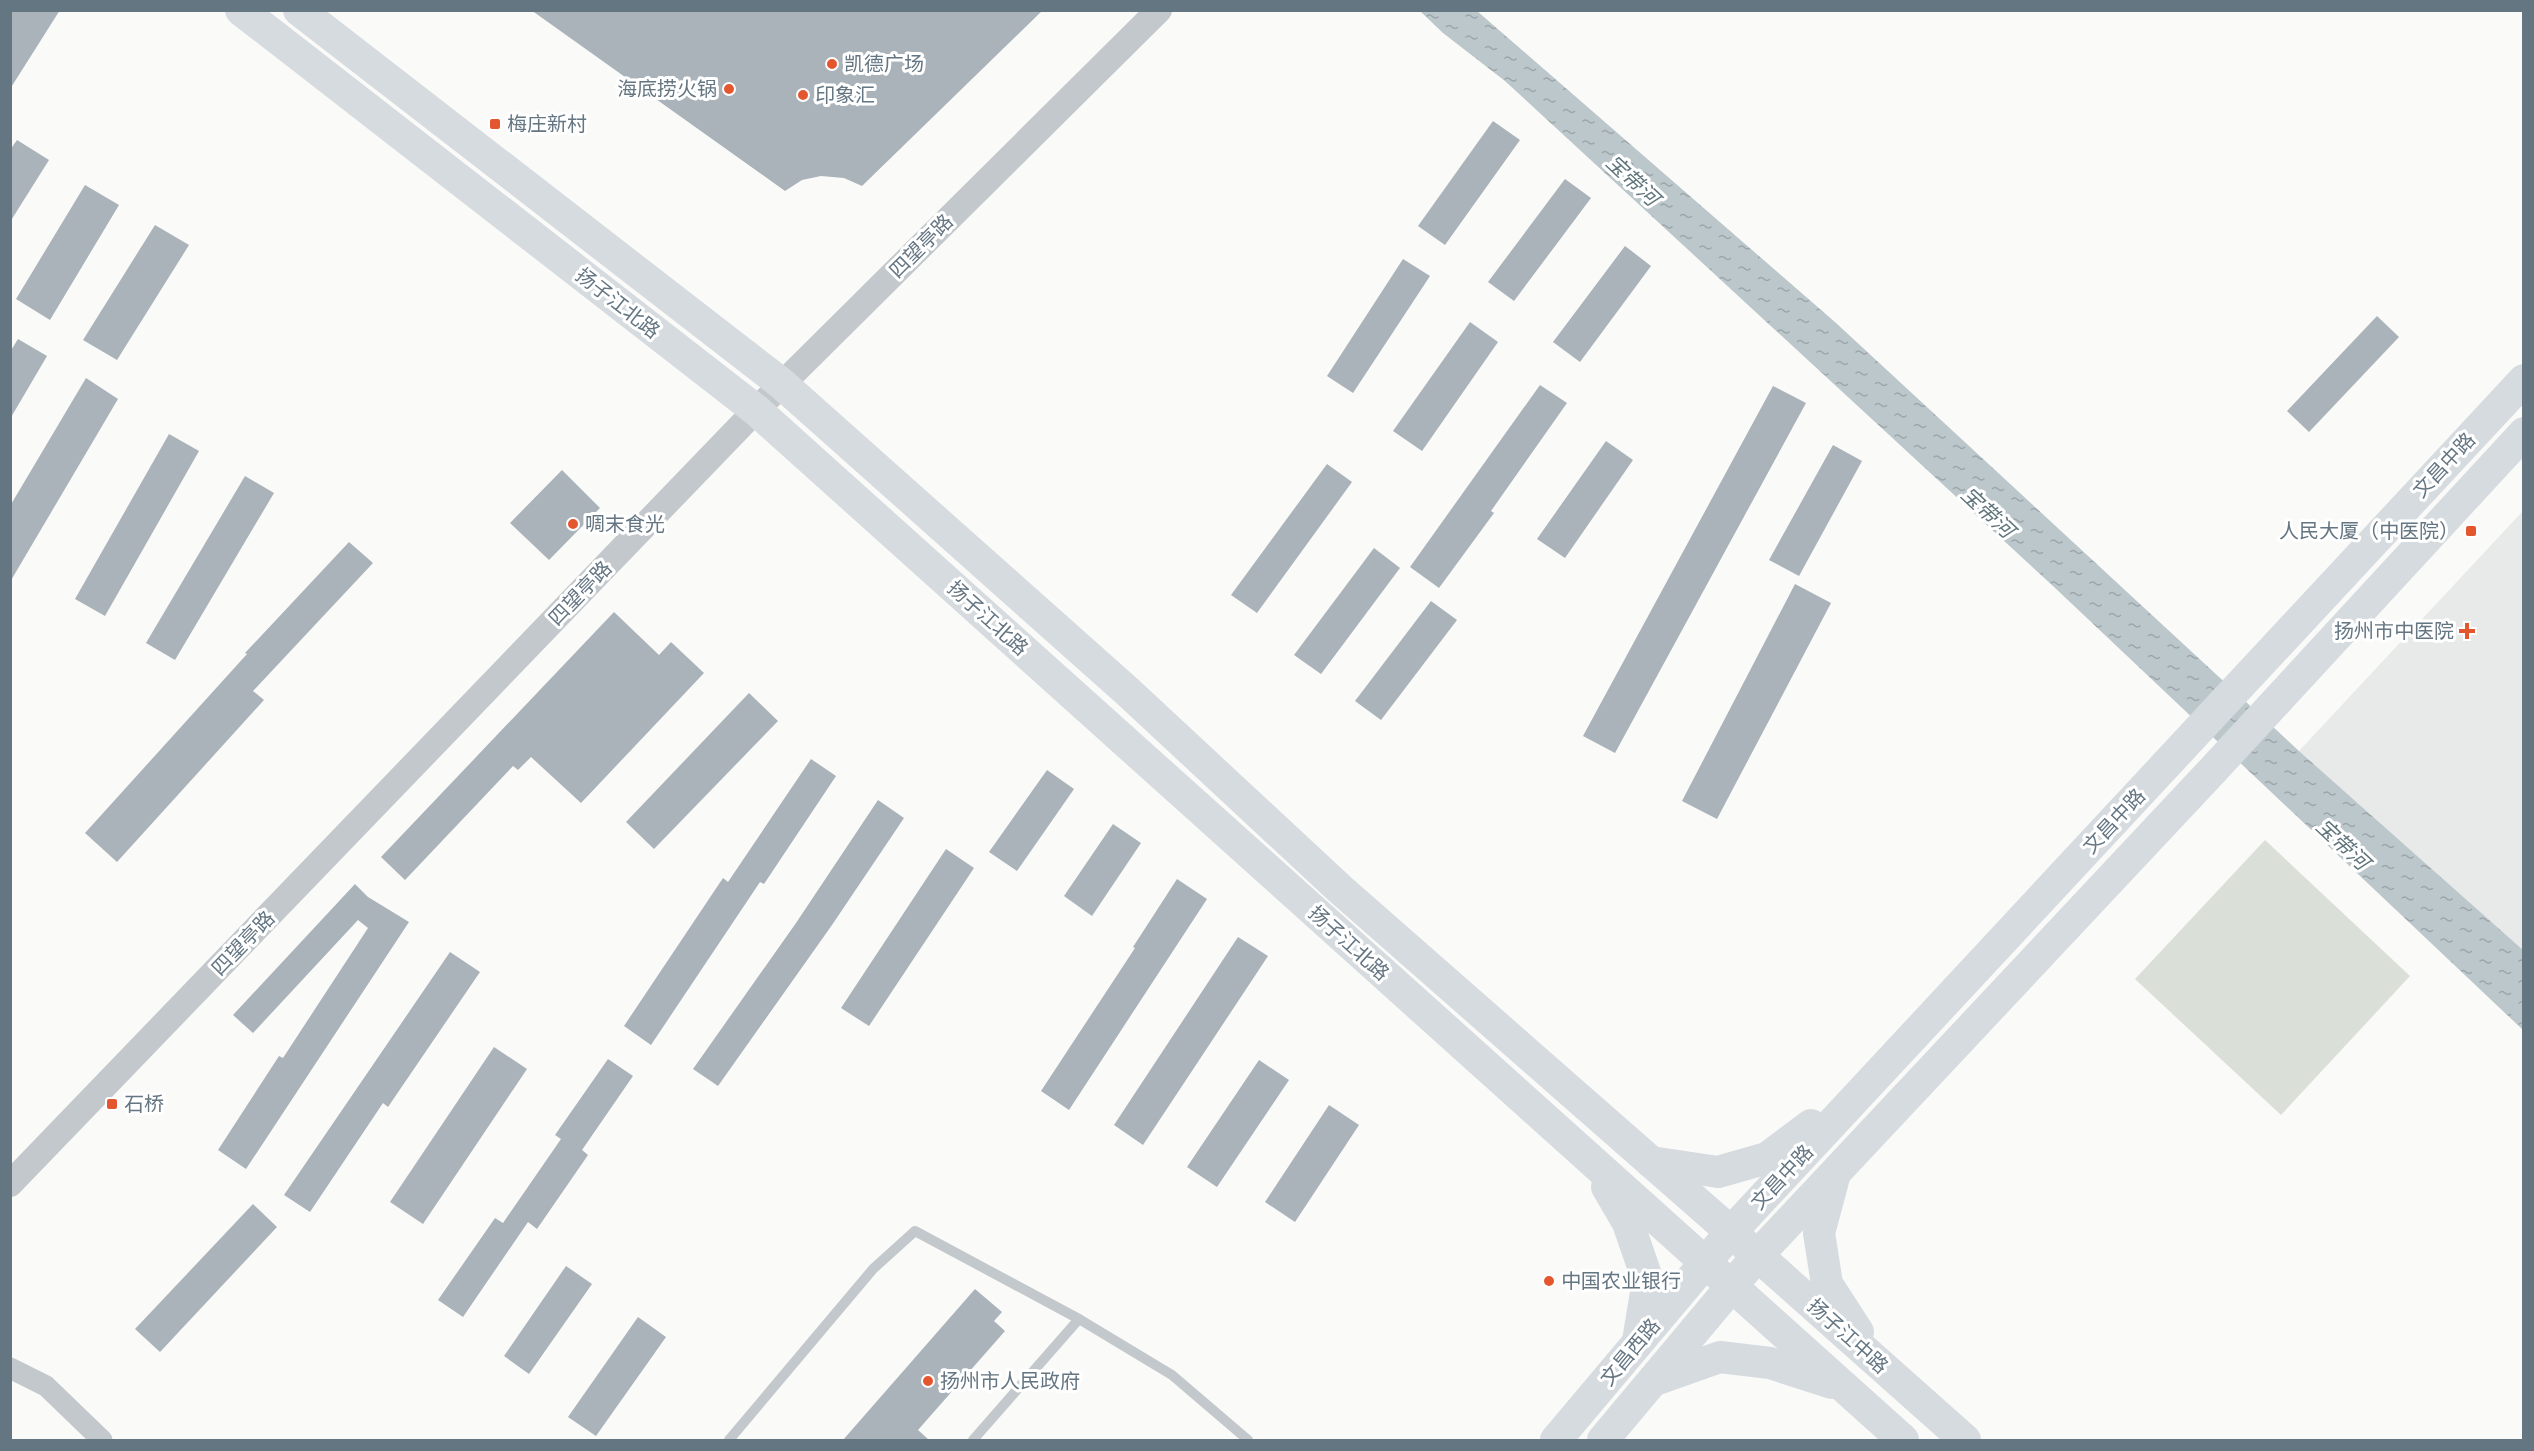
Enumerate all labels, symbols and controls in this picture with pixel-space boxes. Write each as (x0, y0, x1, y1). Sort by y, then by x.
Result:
place label: 凯德广场 (844, 52, 924, 76)
marker: 凯德广场 (825, 57, 839, 71)
place label: 海底捞火锅 (617, 77, 717, 101)
marker: 海底捞火锅 (722, 82, 736, 96)
place label: 印象汇 (815, 83, 875, 107)
marker: 印象汇 (796, 88, 810, 102)
place label: 梅庄新村 (507, 112, 587, 136)
marker: 梅庄新村 (488, 117, 502, 131)
water label: 宝带河 (1601, 149, 1667, 213)
street label: 四望亭路 (884, 209, 958, 283)
street label: 扬子江北路 (571, 263, 665, 343)
street label: 文昌中路 (2408, 428, 2480, 502)
water label: 宝带河 (1956, 481, 2022, 545)
place label: 啁末食光 (585, 512, 665, 536)
marker: 啁末食光 (566, 517, 580, 531)
place label: 人民大厦（中医院） (2279, 519, 2459, 543)
marker: 人民大厦（中医院） (2464, 524, 2478, 538)
street label: 四望亭路 (544, 556, 616, 630)
street label: 扬子江北路 (943, 576, 1033, 660)
place label: 扬州市中医院 (2334, 619, 2454, 643)
marker: 扬州市中医院 (2458, 622, 2476, 640)
street label: 文昌中路 (2078, 784, 2150, 858)
water label: 宝带河 (2311, 813, 2377, 877)
street label: 扬子江北路 (1304, 901, 1394, 985)
street label: 四望亭路 (207, 906, 279, 980)
place label: 石桥 (124, 1092, 164, 1116)
marker: 石桥 (105, 1097, 119, 1111)
street label: 文昌中路 (1746, 1140, 1818, 1214)
place label: 中国农业银行 (1561, 1269, 1681, 1293)
marker: 中国农业银行 (1542, 1274, 1556, 1288)
street label: 扬子江中路 (1803, 1294, 1893, 1378)
street label: 文昌西路 (1595, 1314, 1665, 1390)
place label: 扬州市人民政府 (940, 1369, 1080, 1393)
marker: 扬州市人民政府 (921, 1374, 935, 1388)

